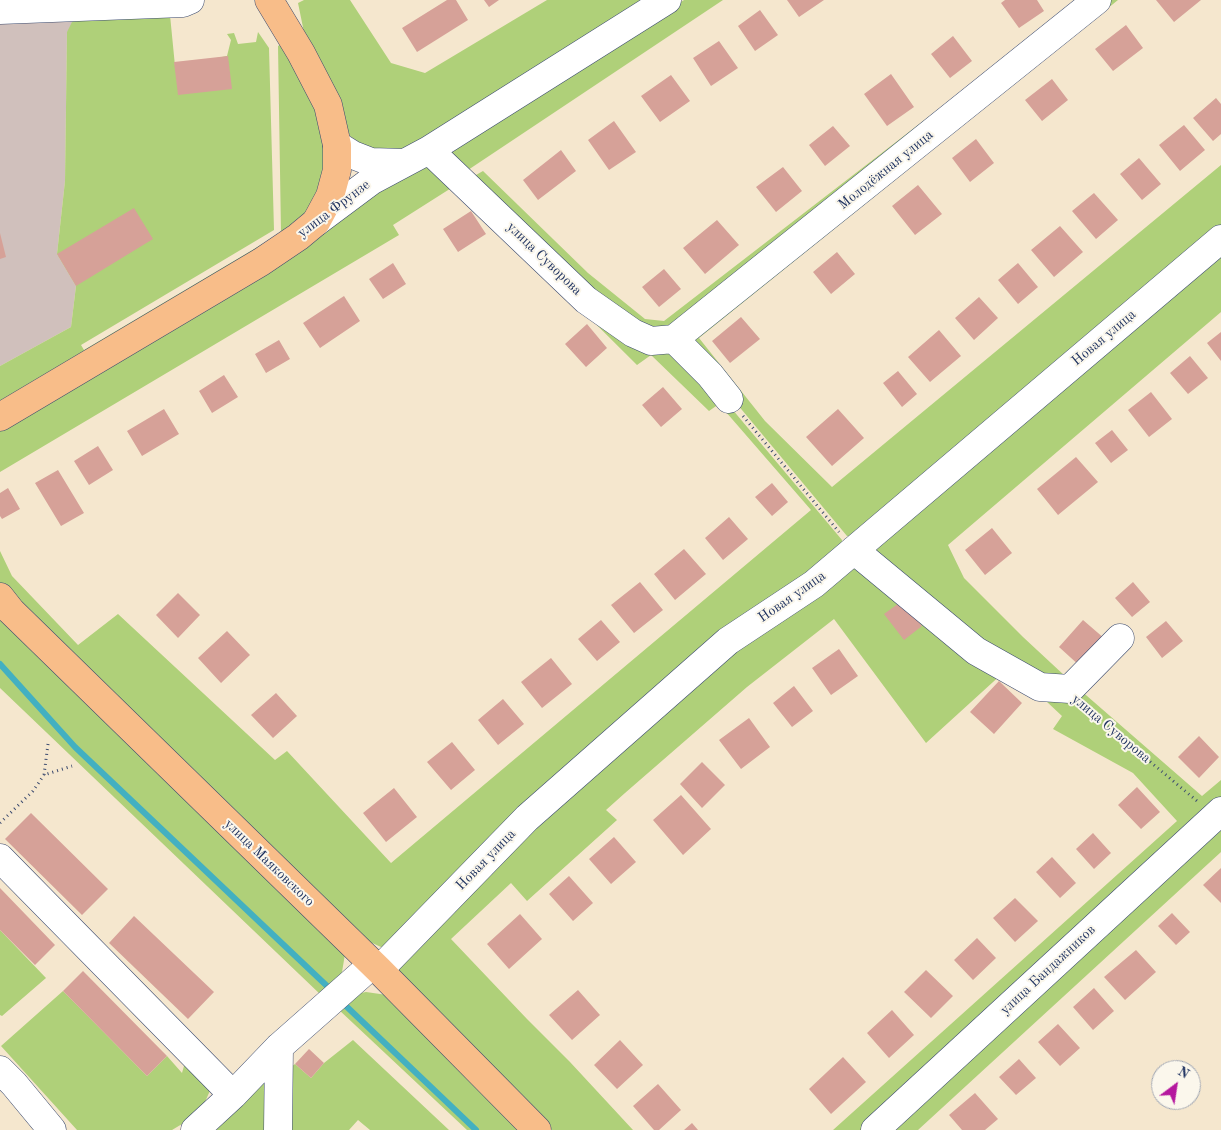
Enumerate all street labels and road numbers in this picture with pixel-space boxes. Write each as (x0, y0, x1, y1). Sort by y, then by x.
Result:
street label: Молодёжная улица (835, 127, 937, 213)
street label: улица Фрунзе (295, 176, 373, 242)
street label: улица Суворова (503, 219, 585, 299)
street label: Новая улица (1068, 306, 1140, 370)
street label: Новая улица (755, 568, 829, 626)
street label: улица Суворова (1068, 691, 1154, 767)
street label: улица Маяковского (220, 816, 318, 910)
street label: Новая улица (453, 826, 519, 894)
street label: улица Бандажников (997, 922, 1099, 1018)

